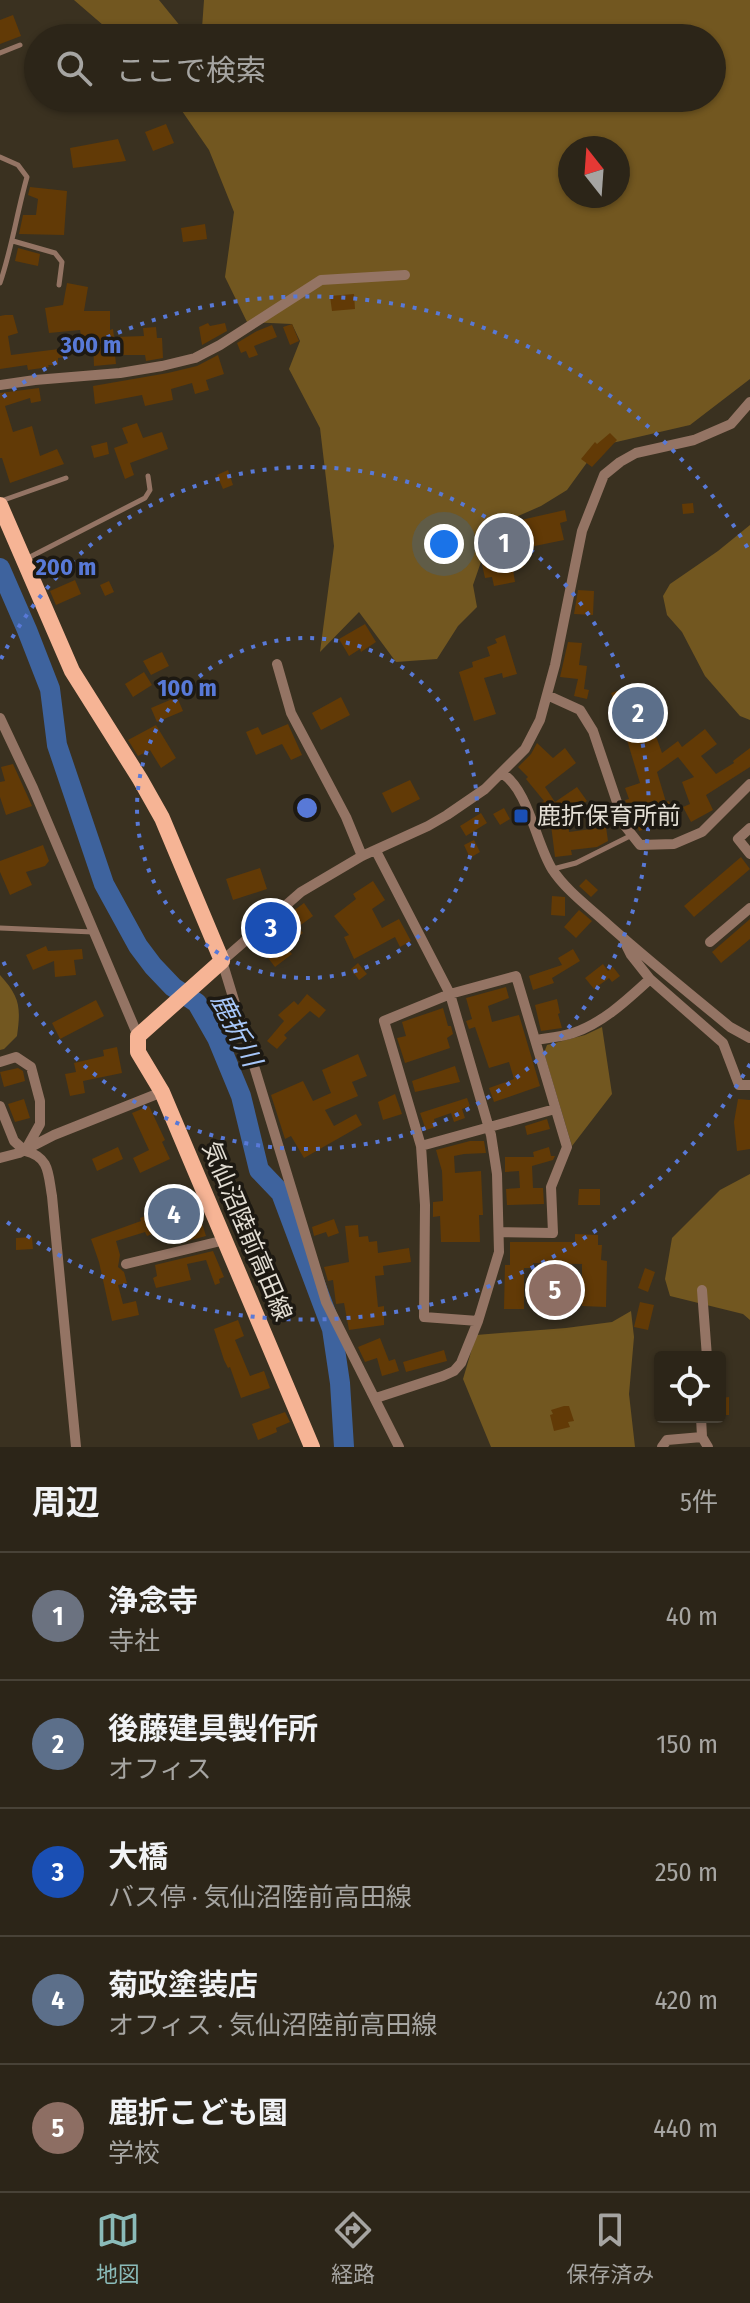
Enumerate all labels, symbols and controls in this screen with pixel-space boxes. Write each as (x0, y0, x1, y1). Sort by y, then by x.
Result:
search box (24, 24, 726, 112)
icon: search (52, 46, 96, 90)
text: ここで検索 (116, 53, 266, 89)
north arrow (558, 136, 630, 208)
text: 300 m (60, 331, 121, 359)
pin: 1 (478, 513, 530, 573)
your location (424, 524, 464, 564)
text: 200 m (35, 553, 96, 581)
text: 100 m (157, 674, 217, 702)
pin: 2 (612, 683, 664, 743)
centre of rings (293, 794, 321, 822)
place label: 鹿折保育所前 (537, 802, 681, 830)
marker: 鹿折保育所前 (512, 807, 530, 825)
pin: 3 (245, 898, 297, 958)
water label: 鹿折川 (204, 988, 269, 1074)
street label: 気仙沼陸前高田線 (197, 1137, 297, 1325)
pin: 4 (148, 1184, 200, 1244)
pin: 5 (529, 1260, 581, 1320)
map controls (654, 1351, 726, 1423)
button: locate (654, 1351, 726, 1423)
text: 周辺 (32, 1482, 100, 1523)
text: 5件 (680, 1487, 718, 1518)
text: 浄念寺 (108, 1583, 198, 1619)
text: 1 (53, 1601, 64, 1632)
text: 40 m (666, 1601, 718, 1632)
text: 寺社 (108, 1626, 160, 1657)
text: 後藤建具製作所 (108, 1711, 318, 1747)
text: 2 (52, 1729, 64, 1760)
text: 150 m (656, 1729, 718, 1760)
text: オフィス (108, 1754, 211, 1785)
text: 大橋 (108, 1839, 168, 1875)
text: 3 (52, 1857, 64, 1888)
text: 250 m (655, 1857, 718, 1888)
text: バス停 · 気仙沼陸前高田線 (108, 1882, 412, 1913)
text: 菊政塗装店 (108, 1967, 258, 2003)
text: 4 (51, 1985, 65, 2016)
text: 420 m (655, 1985, 718, 2016)
text: オフィス · 気仙沼陸前高田線 (108, 2010, 437, 2041)
text: 鹿折こども園 (108, 2095, 288, 2131)
text: 5 (52, 2113, 64, 2144)
text: 440 m (653, 2113, 718, 2144)
text: 学校 (108, 2138, 160, 2169)
tab: 地図 (96, 2208, 140, 2288)
tab: 経路 (331, 2208, 375, 2288)
tab: 保存済み (566, 2208, 654, 2288)

